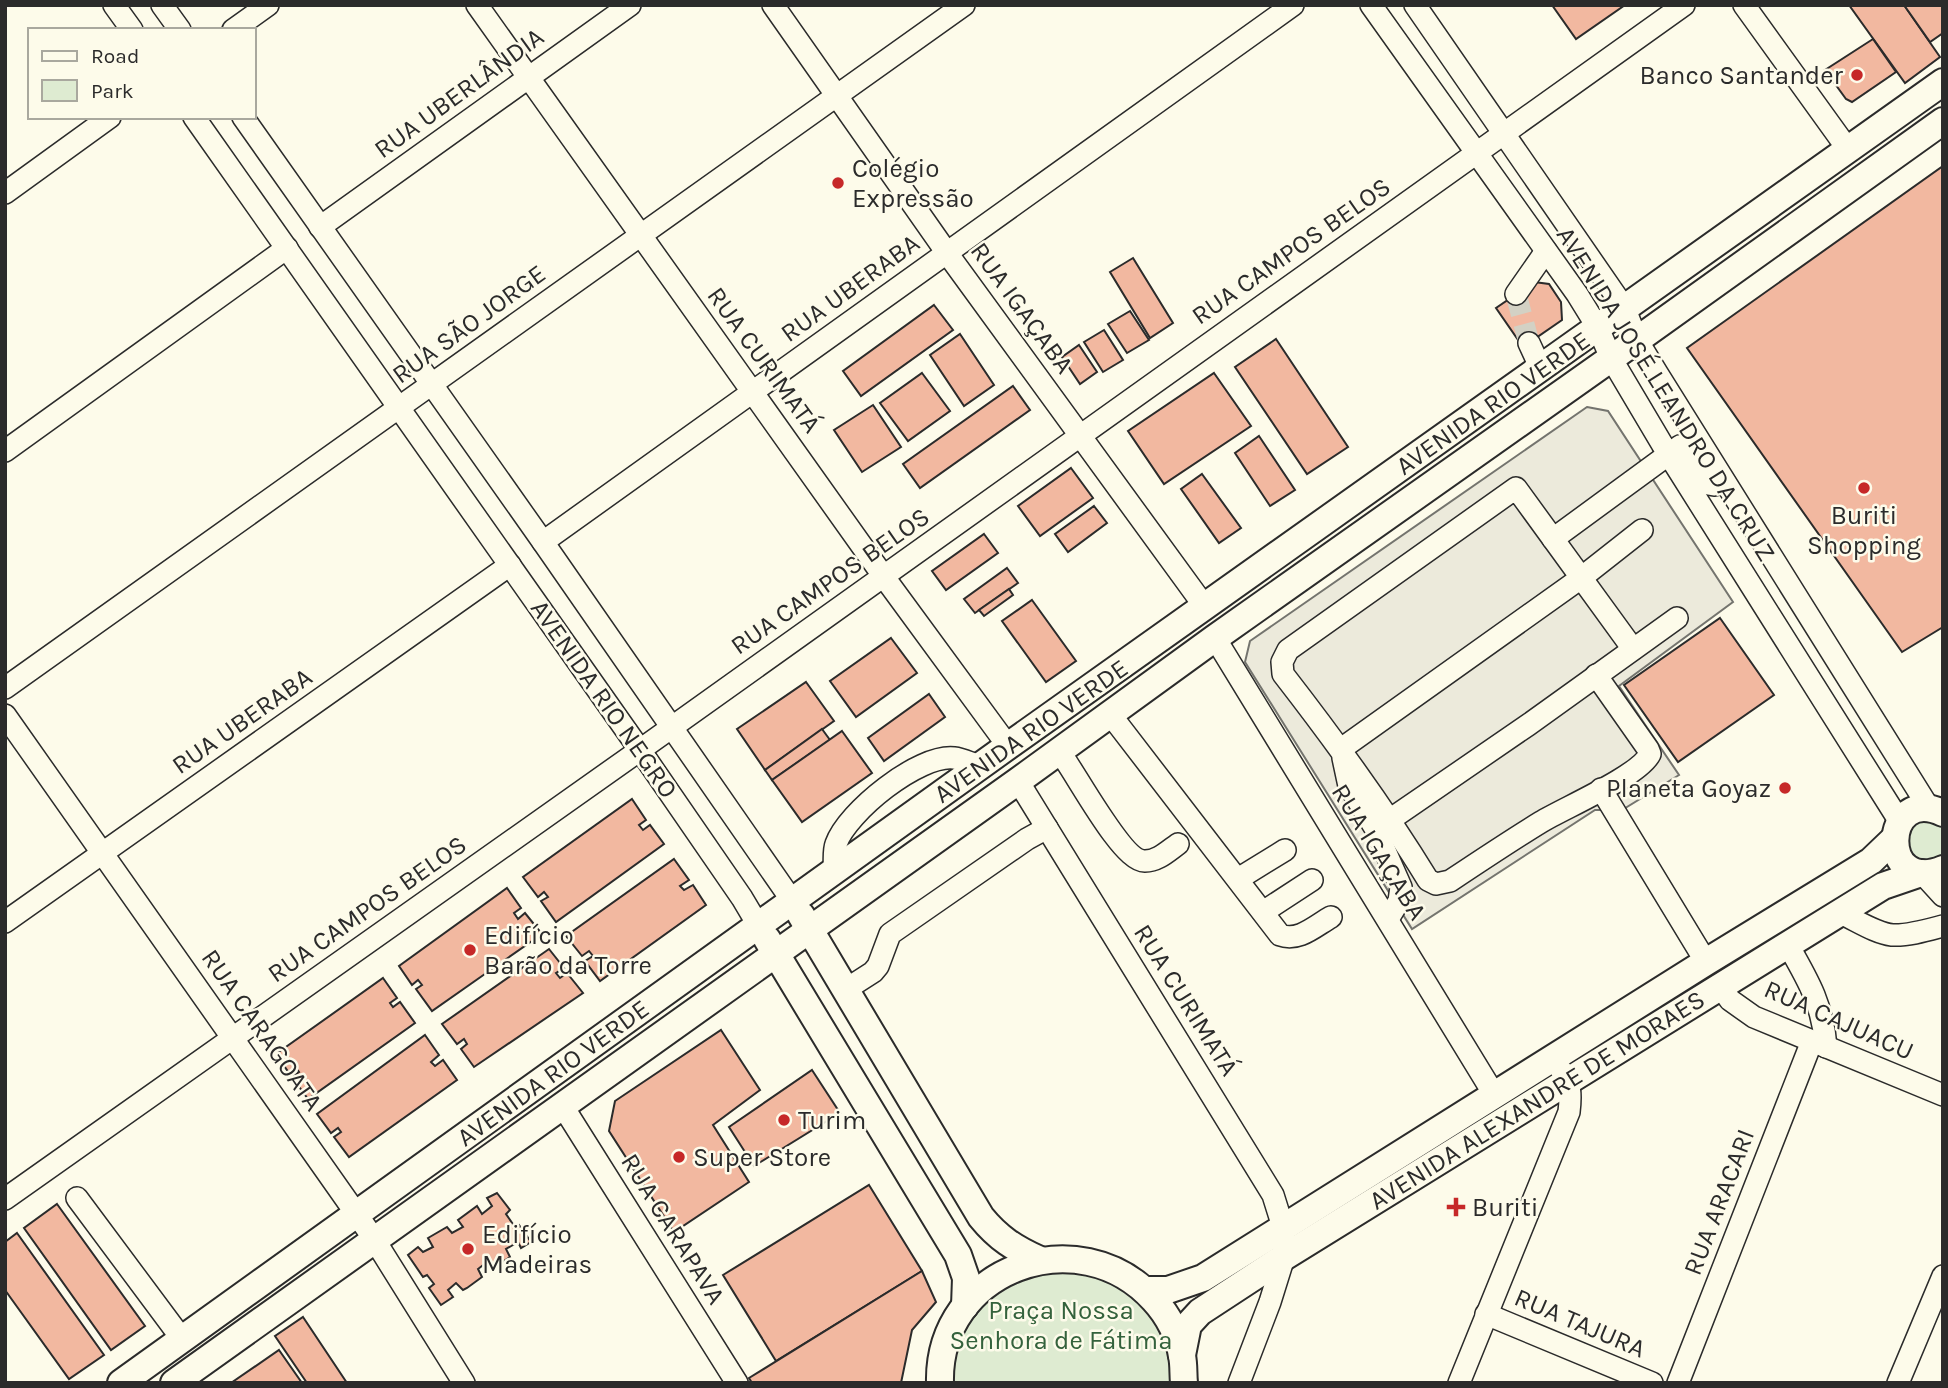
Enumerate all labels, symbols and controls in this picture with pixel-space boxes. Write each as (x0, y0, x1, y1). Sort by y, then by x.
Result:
street label: RUA UBERLÂNDIA (368, 21, 550, 165)
legend (28, 28, 256, 119)
text: Road (91, 44, 139, 68)
place label: Banco Santander (1639, 60, 1844, 91)
marker: Banco Santander (1849, 67, 1865, 83)
text: Park (91, 79, 134, 103)
place label: Colégio Expressão (852, 153, 974, 214)
street label: RUA CAMPOS BELOS (1186, 171, 1396, 331)
marker: Colégio Expressão (830, 175, 846, 191)
street label: AVENIDA JOSÉ LEANDRO DA CRUZ (1550, 220, 1783, 567)
street label: RUA UBERABA (775, 227, 925, 349)
street label: RUA IGAÇABA (964, 236, 1080, 380)
street label: RUA SÃO JORGE (386, 258, 552, 390)
street label: RUA CURIMATÁ (701, 280, 828, 439)
street label: AVENIDA RIO VERDE (1390, 324, 1596, 482)
marker: Buriti Shopping (1856, 480, 1872, 496)
place label: Buriti Shopping (1807, 500, 1921, 561)
street label: RUA CAMPOS BELOS (725, 501, 935, 661)
street label: AVENIDA RIO NEGRO (524, 594, 684, 804)
street label: AVENIDA RIO VERDE (928, 652, 1134, 810)
street label: RUA UBERABA (166, 661, 318, 781)
place label: Planeta Goyaz (1606, 773, 1771, 804)
street label: RUA IGAÇABA (1325, 778, 1433, 926)
marker: Planeta Goyaz (1777, 780, 1793, 796)
street label: RUA CAMPOS BELOS (262, 829, 472, 989)
street label: RUA CURIMATÁ (1127, 918, 1246, 1082)
place label: Edifício Barão da Torre (484, 920, 652, 981)
marker: Edifício Barão da Torre (462, 942, 478, 958)
street label: RUA CARAGOATA (195, 943, 329, 1117)
street label: RUA CAJUACU (1760, 973, 1918, 1067)
street label: AVENIDA ALEXANDRE DE MORAES (1364, 984, 1710, 1216)
street label: AVENIDA RIO VERDE (451, 993, 655, 1153)
place label: Turim (798, 1105, 866, 1136)
marker: Turim (776, 1112, 792, 1128)
street label: RUA ARACARI (1677, 1125, 1761, 1279)
place label: Super Store (693, 1142, 831, 1173)
street label: RUA CARAPAVA (614, 1148, 732, 1310)
marker: Super Store (671, 1149, 687, 1165)
place label: Buriti (1472, 1192, 1539, 1223)
marker: Buriti (1446, 1197, 1466, 1217)
place label: Edifício Madeiras (482, 1219, 592, 1280)
marker: Edifício Madeiras (460, 1241, 476, 1257)
street label: RUA TAJURA (1510, 1282, 1650, 1364)
park label: Praça Nossa Senhora de Fátima (950, 1295, 1172, 1356)

